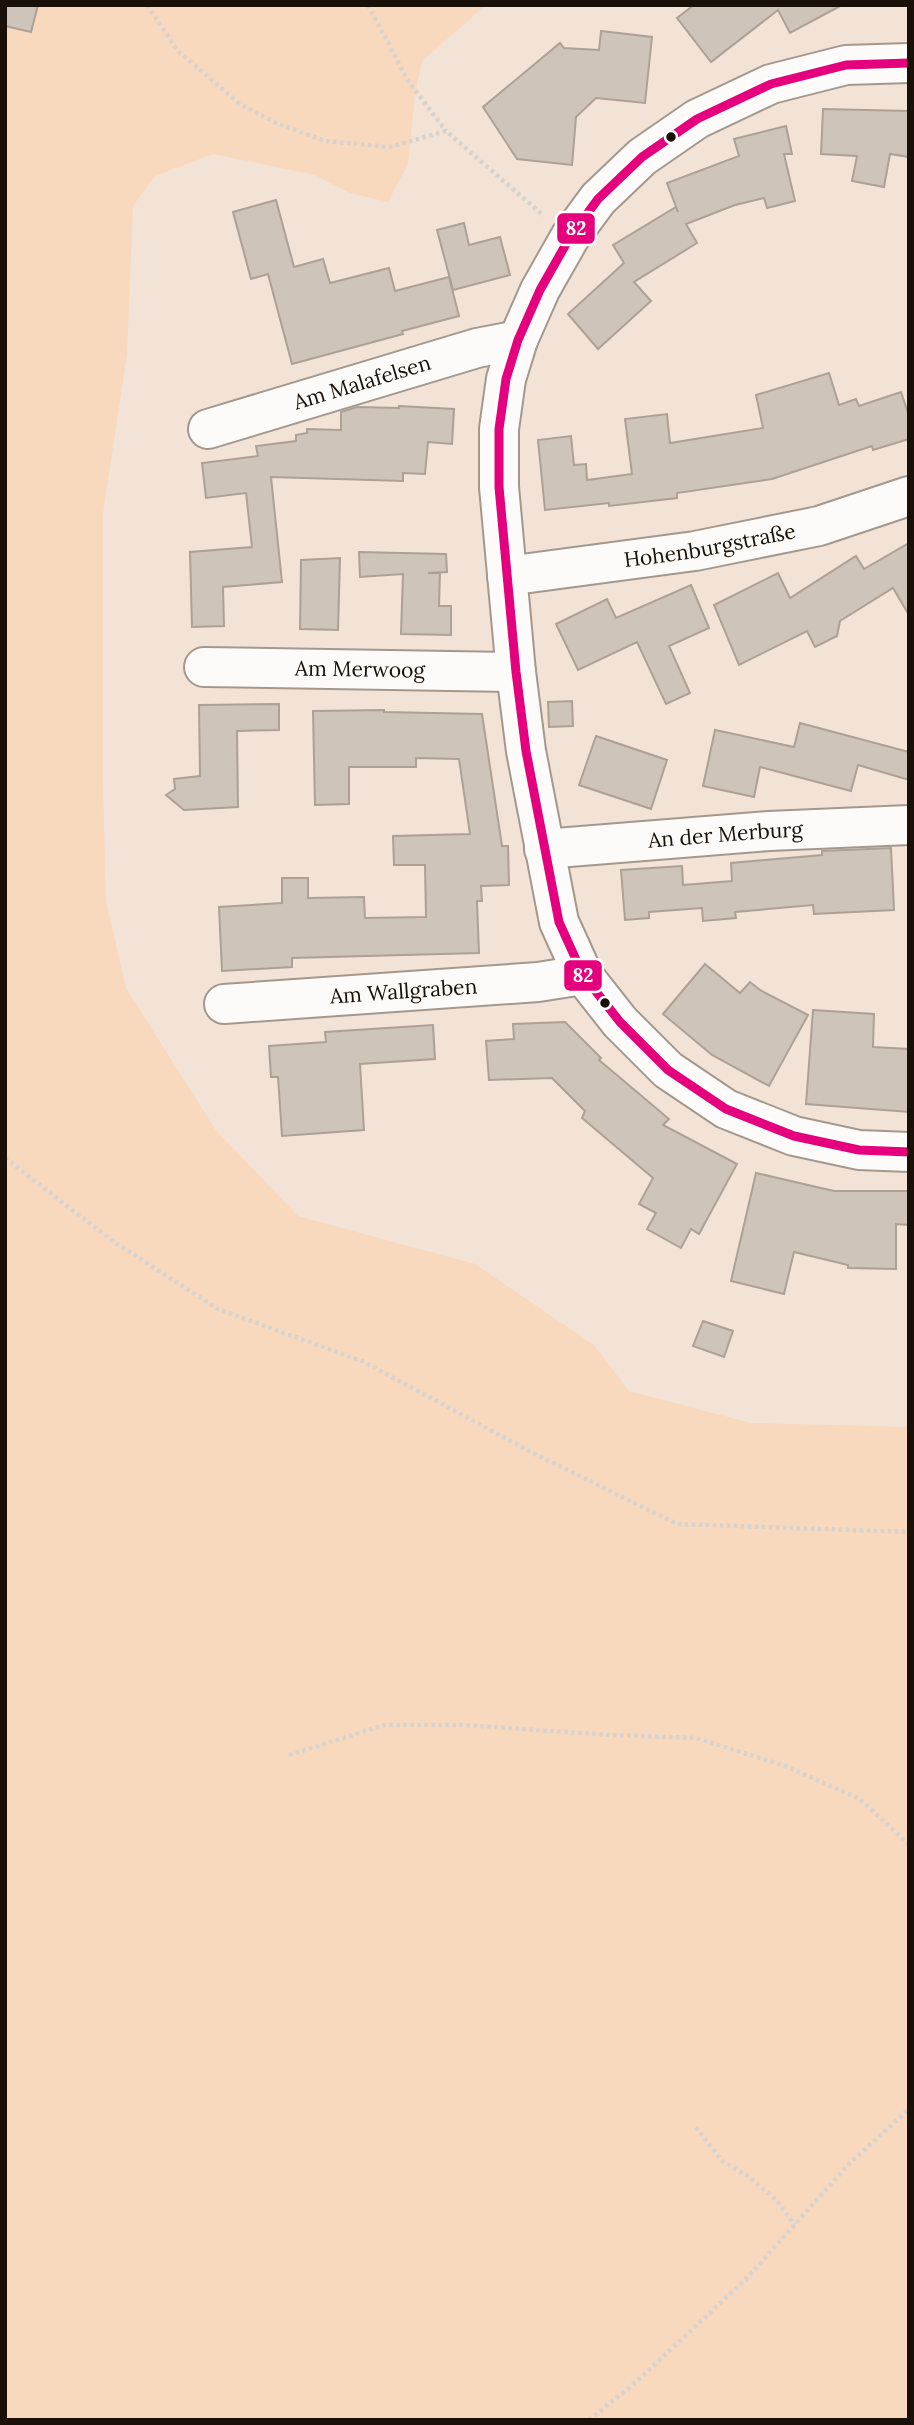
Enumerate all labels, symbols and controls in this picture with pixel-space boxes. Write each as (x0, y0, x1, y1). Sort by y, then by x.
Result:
unlabelled marker (664, 130, 678, 144)
line badge: 82 (556, 212, 596, 245)
text: 82 (566, 216, 587, 240)
street label: Am Malafelsen (289, 349, 434, 416)
street label: Hohenburgstraße (622, 517, 798, 573)
street label: Am Merwoog (294, 654, 426, 684)
street label: An der Merburg (646, 816, 804, 854)
line badge: 82 (563, 959, 603, 992)
text: 82 (573, 963, 594, 987)
street label: Am Wallgraben (328, 972, 478, 1010)
unlabelled marker (598, 996, 612, 1010)

